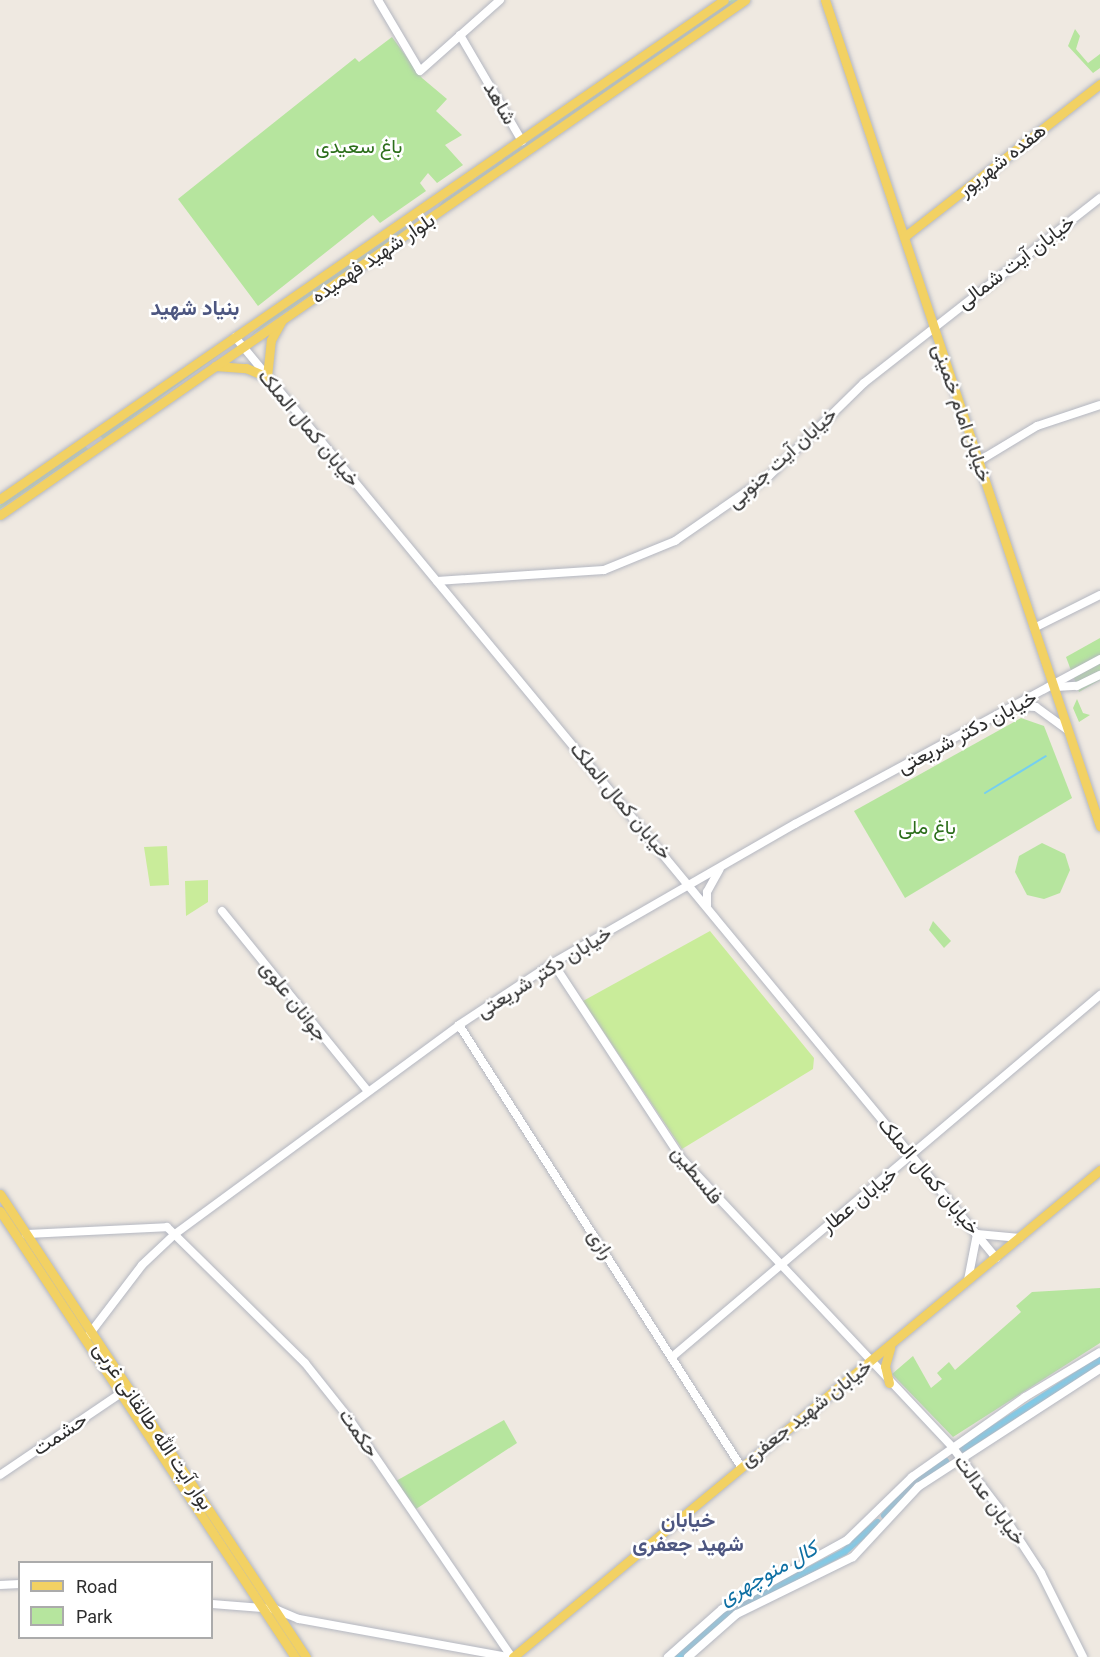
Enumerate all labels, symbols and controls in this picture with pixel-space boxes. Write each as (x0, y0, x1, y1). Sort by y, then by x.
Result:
street label: شاهد (478, 77, 522, 129)
street label: هفده شهریور (953, 118, 1051, 202)
park label: باغ سعیدی (316, 134, 402, 158)
street label: بلوار شهید فهمیده (307, 208, 439, 308)
street label: خیابان آیت شمالی (952, 210, 1080, 314)
district label: بنیاد شهید (151, 295, 239, 321)
street label: خیابان امام خمینی (927, 341, 997, 485)
street label: خیابان کمال الملک (253, 364, 365, 492)
street label: خیابان آیت جنوبی (722, 402, 842, 514)
street label: خیابان دکتر شریعتی (893, 685, 1041, 779)
street label: خیابان کمال الملک (565, 737, 677, 865)
park label: باغ ملی (898, 815, 956, 839)
street label: خیابان دکتر شریعتی (472, 921, 616, 1023)
street label: جوانان علوی (255, 956, 333, 1046)
street label: خیابان کمال الملک (873, 1112, 985, 1240)
street label: فلسطین (666, 1141, 728, 1209)
street label: خیابان عطار (816, 1162, 902, 1238)
street label: رازی (582, 1224, 620, 1264)
street label: بوار آیت الله طالقانی غربی (88, 1338, 218, 1514)
street label: خیابان شهید جعفری (735, 1354, 877, 1472)
street label: حکمت (334, 1404, 384, 1462)
street label: حشمت (28, 1407, 92, 1461)
street label: خیابان عدالت (949, 1450, 1031, 1550)
district label: خیابان شهید جعفری (632, 1507, 744, 1557)
water label: کال منوچهری (714, 1536, 822, 1610)
legend (18, 1561, 213, 1639)
text: Road (76, 1576, 117, 1597)
text: Park (76, 1606, 112, 1627)

